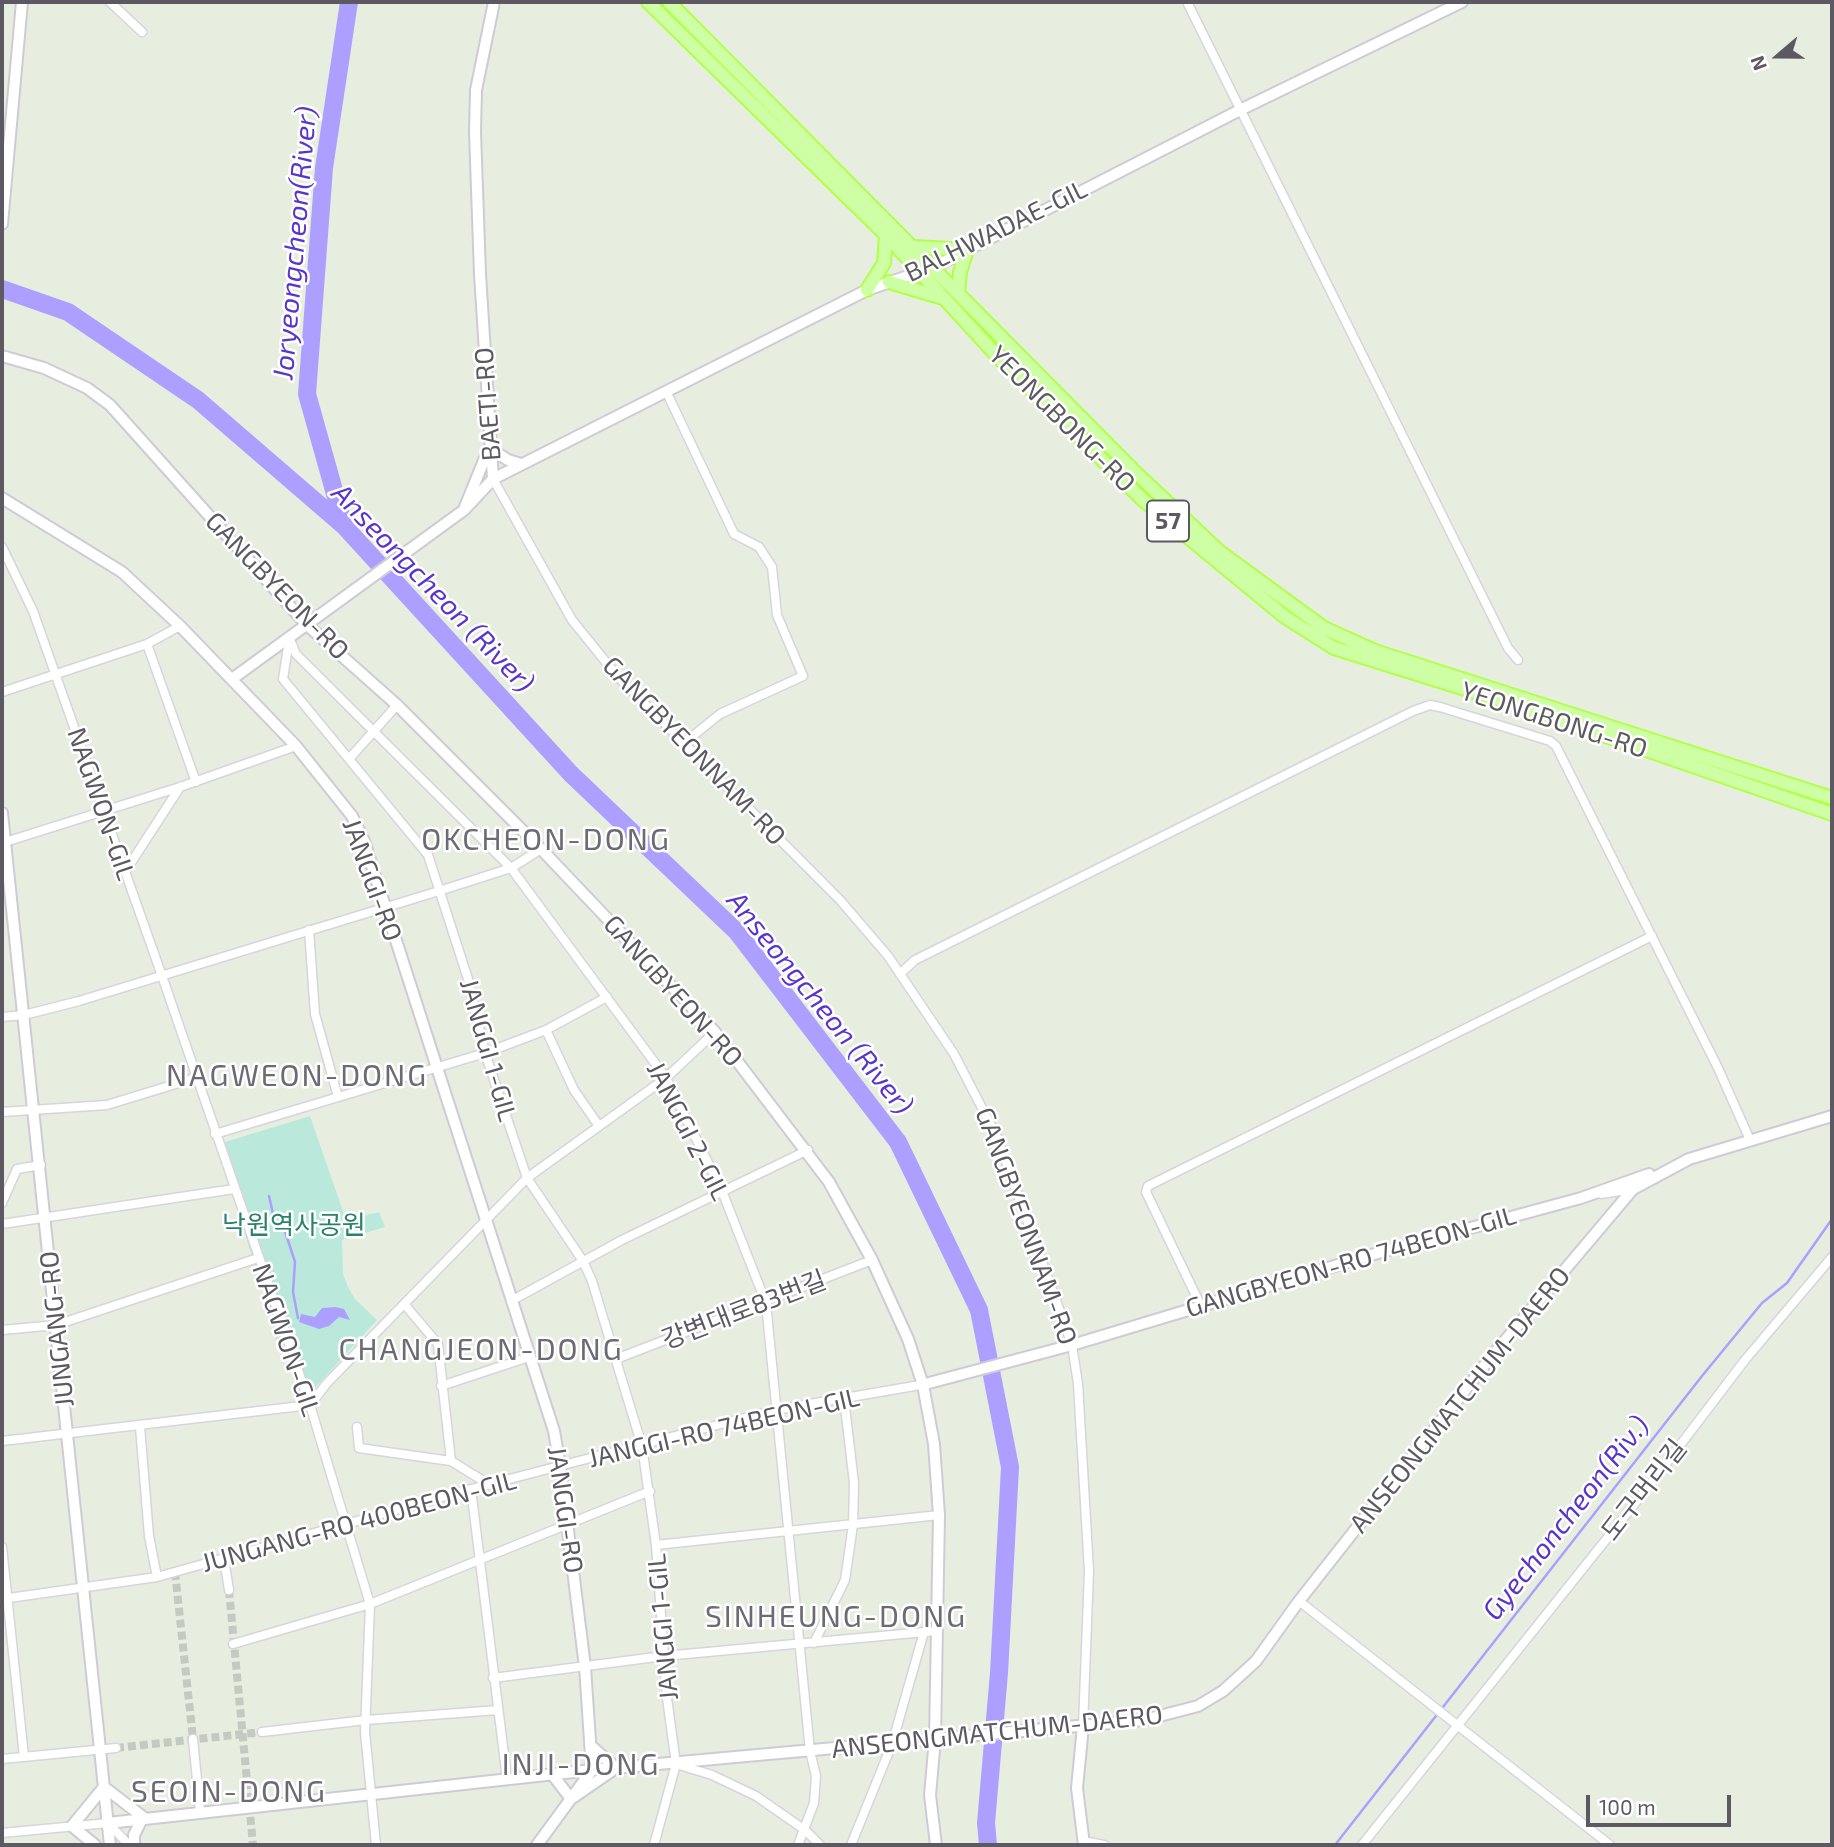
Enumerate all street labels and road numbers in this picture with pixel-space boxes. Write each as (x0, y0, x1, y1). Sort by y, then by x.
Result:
street label: BALHWADAE-GIL (900, 173, 1092, 289)
street label: YEONGBONG-RO (982, 339, 1142, 499)
street label: BAETI-RO (468, 346, 508, 462)
road number: 57 (1147, 500, 1189, 542)
street label: GANGBYEON-RO (199, 506, 355, 666)
street label: GANGBYEONNAM-RO (596, 650, 792, 852)
street label: YEONGBONG-RO (1457, 675, 1651, 765)
street label: NAGWON-GIL (60, 724, 142, 884)
street label: JANGGI-RO (335, 815, 409, 945)
street label: GANGBYEON-RO (597, 909, 749, 1073)
street label: JANGGI 1-GIL (453, 975, 523, 1125)
street label: JANGGI 2-GIL (640, 1056, 736, 1206)
street label: GANGBYEONNAM-RO (969, 1103, 1083, 1349)
street label: GANGBYEON-RO 74BEON-GIL (1182, 1200, 1520, 1324)
street label: JUNGANG-RO (33, 1249, 81, 1409)
street label: NAGWON-GIL (245, 1260, 327, 1420)
street label: ANSEONGMATCHUM-DAERO (1343, 1261, 1577, 1539)
street label: 강변대로83번길 (657, 1264, 831, 1356)
street label: JANGGI-RO 74BEON-GIL (585, 1382, 863, 1474)
street label: 도구머리길 (1595, 1433, 1693, 1547)
street label: JANGGI-RO (541, 1444, 589, 1576)
street label: JUNGANG-RO 400BEON-GIL (198, 1465, 520, 1579)
street label: JANGGI 1-GIL (641, 1552, 685, 1702)
street label: ANSEONGMATCHUM-DAERO (830, 1699, 1164, 1765)

